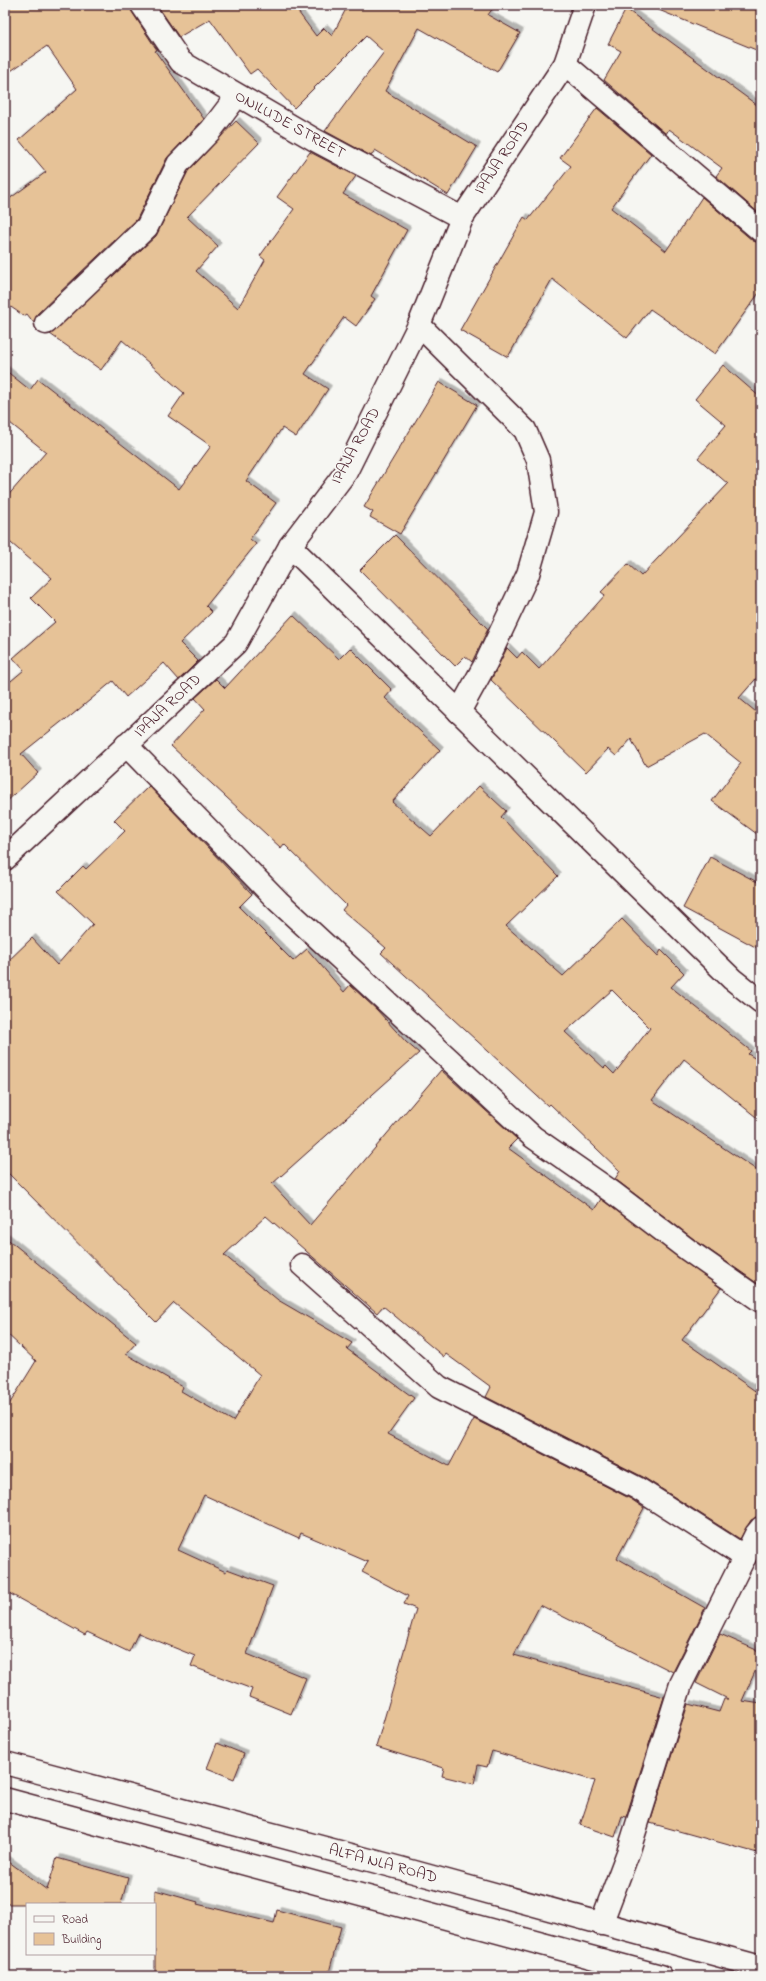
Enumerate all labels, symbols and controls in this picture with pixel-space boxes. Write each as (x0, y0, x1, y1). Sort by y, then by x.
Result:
street label: ONILUDE STREET (230, 85, 350, 165)
street label: IPAJA ROAD (468, 116, 536, 200)
street label: IPAJA ROAD (325, 403, 387, 489)
street label: IPAJA ROAD (129, 668, 207, 744)
street label: ALFA NLA ROAD (326, 1838, 440, 1890)
legend (26, 1903, 156, 1955)
text: Road (62, 1911, 88, 1929)
text: Building (61, 1931, 101, 1950)

